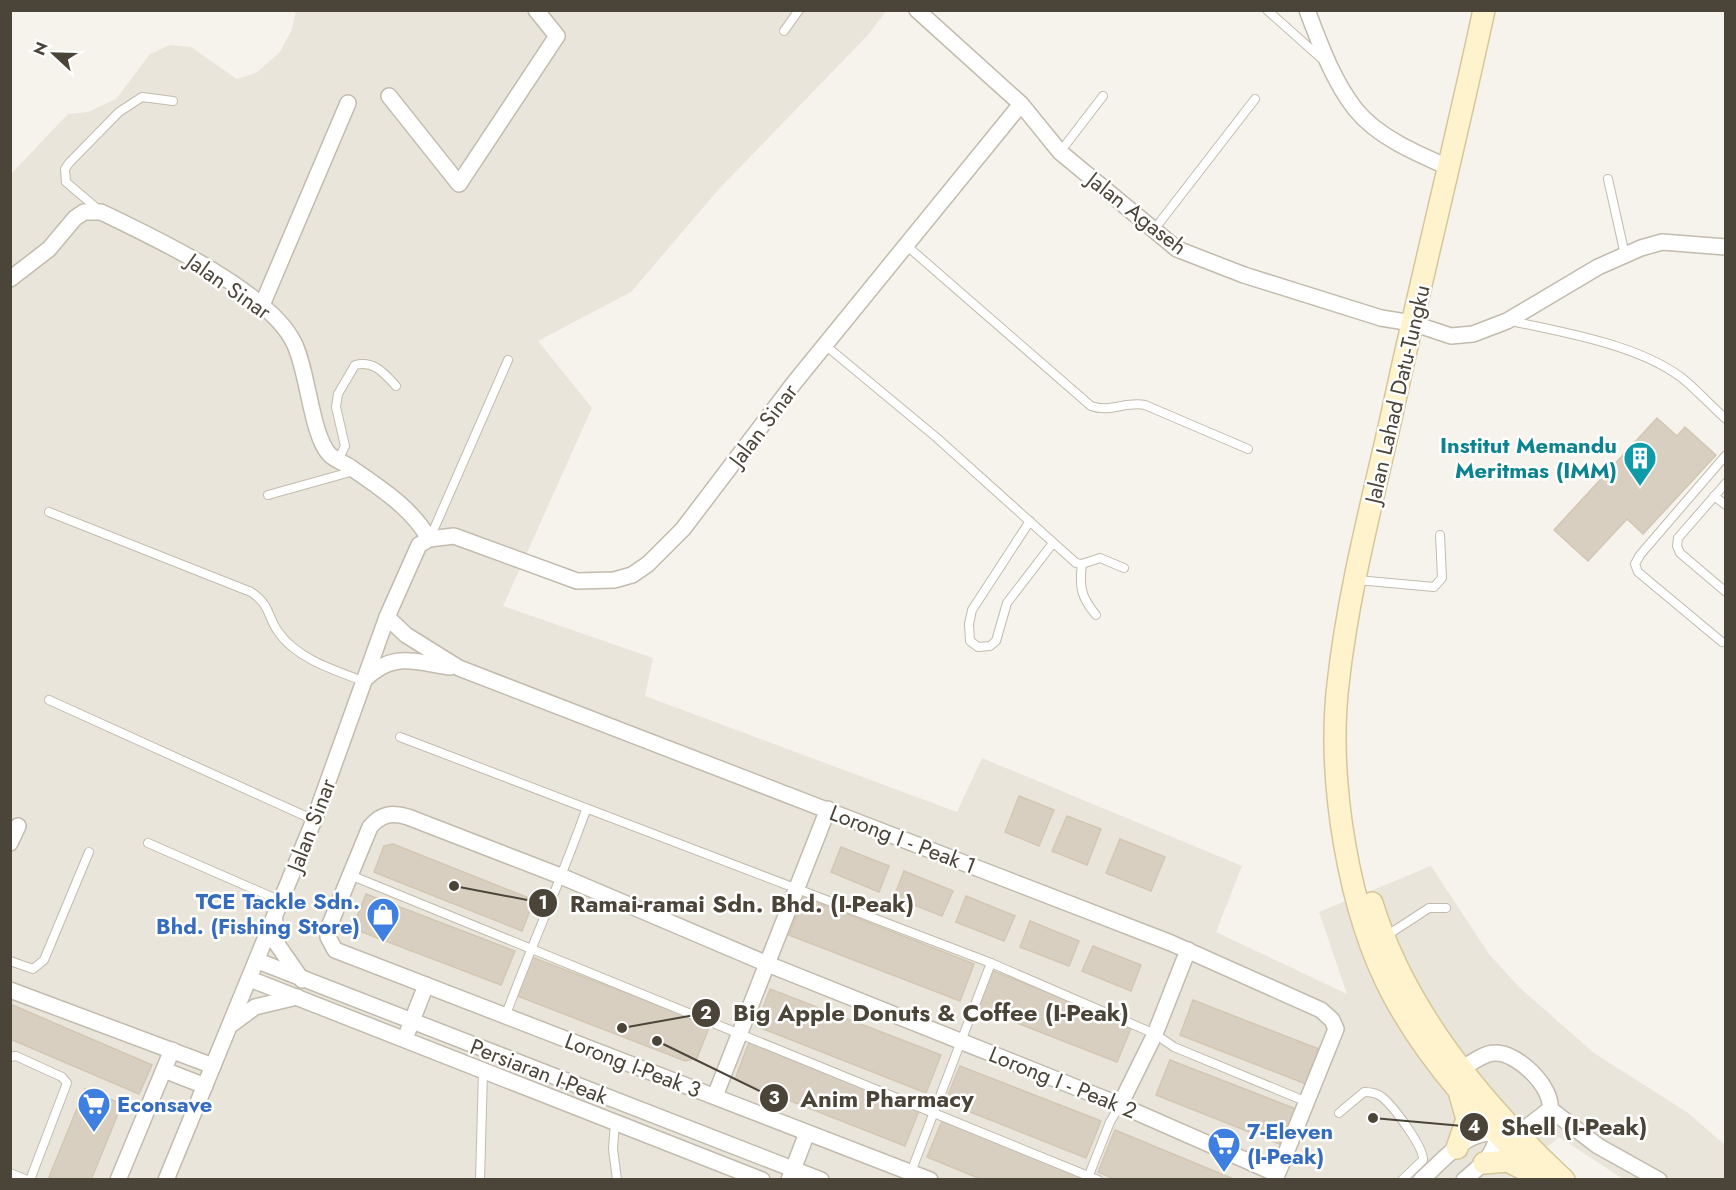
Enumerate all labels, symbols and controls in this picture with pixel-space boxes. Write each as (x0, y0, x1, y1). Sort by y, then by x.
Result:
north arrow (24, 24, 84, 84)
text: N (28, 38, 54, 59)
street label: Jalan Agaseh (1078, 162, 1194, 262)
street label: Jalan Sinar (178, 243, 278, 327)
street label: Jalan Lahad Datu-Tungku (1356, 281, 1438, 509)
street label: Jalan Sinar (719, 376, 805, 476)
place label: Institut Memandu Meritmas (IMM) (1440, 429, 1617, 486)
building icon: Institut Memandu Meritmas (IMM) (1622, 440, 1658, 487)
street label: Jalan Sinar (278, 774, 344, 879)
street label: Lorong I - Peak 1 (825, 796, 981, 882)
callout: Ramai-ramai Sdn. Bhd. (I-Peak) (528, 882, 926, 924)
place label: TCE Tackle Sdn. Bhd. (Fishing Store) (156, 885, 360, 942)
text: Ramai-ramai Sdn. Bhd. (I-Peak) (570, 886, 914, 921)
text: 1 (538, 890, 548, 916)
shop icon: TCE Tackle Sdn. Bhd. (Fishing Store) (365, 896, 401, 943)
callout: Big Apple Donuts & Coffee (I-Peak) (691, 992, 1141, 1034)
text: Big Apple Donuts & Coffee (I-Peak) (733, 995, 1129, 1030)
text: 2 (700, 1000, 712, 1026)
street label: Lorong I-Peak 3 (560, 1024, 706, 1106)
street label: Persiaran I-Peak (466, 1030, 613, 1112)
street label: Lorong I - Peak 2 (984, 1038, 1142, 1126)
callout: Anim Pharmacy (759, 1077, 986, 1119)
text: Anim Pharmacy (799, 1081, 974, 1116)
text: 3 (768, 1085, 780, 1111)
supermarket icon: Econsave (76, 1086, 112, 1133)
place label: Econsave (117, 1088, 212, 1120)
callout: Shell (I-Peak) (1459, 1106, 1659, 1148)
text: Shell (I-Peak) (1501, 1109, 1647, 1144)
text: 4 (1468, 1114, 1480, 1140)
place label: 7-Eleven (I-Peak) (1247, 1115, 1333, 1172)
supermarket icon: 7-Eleven (I-Peak) (1206, 1126, 1242, 1173)

